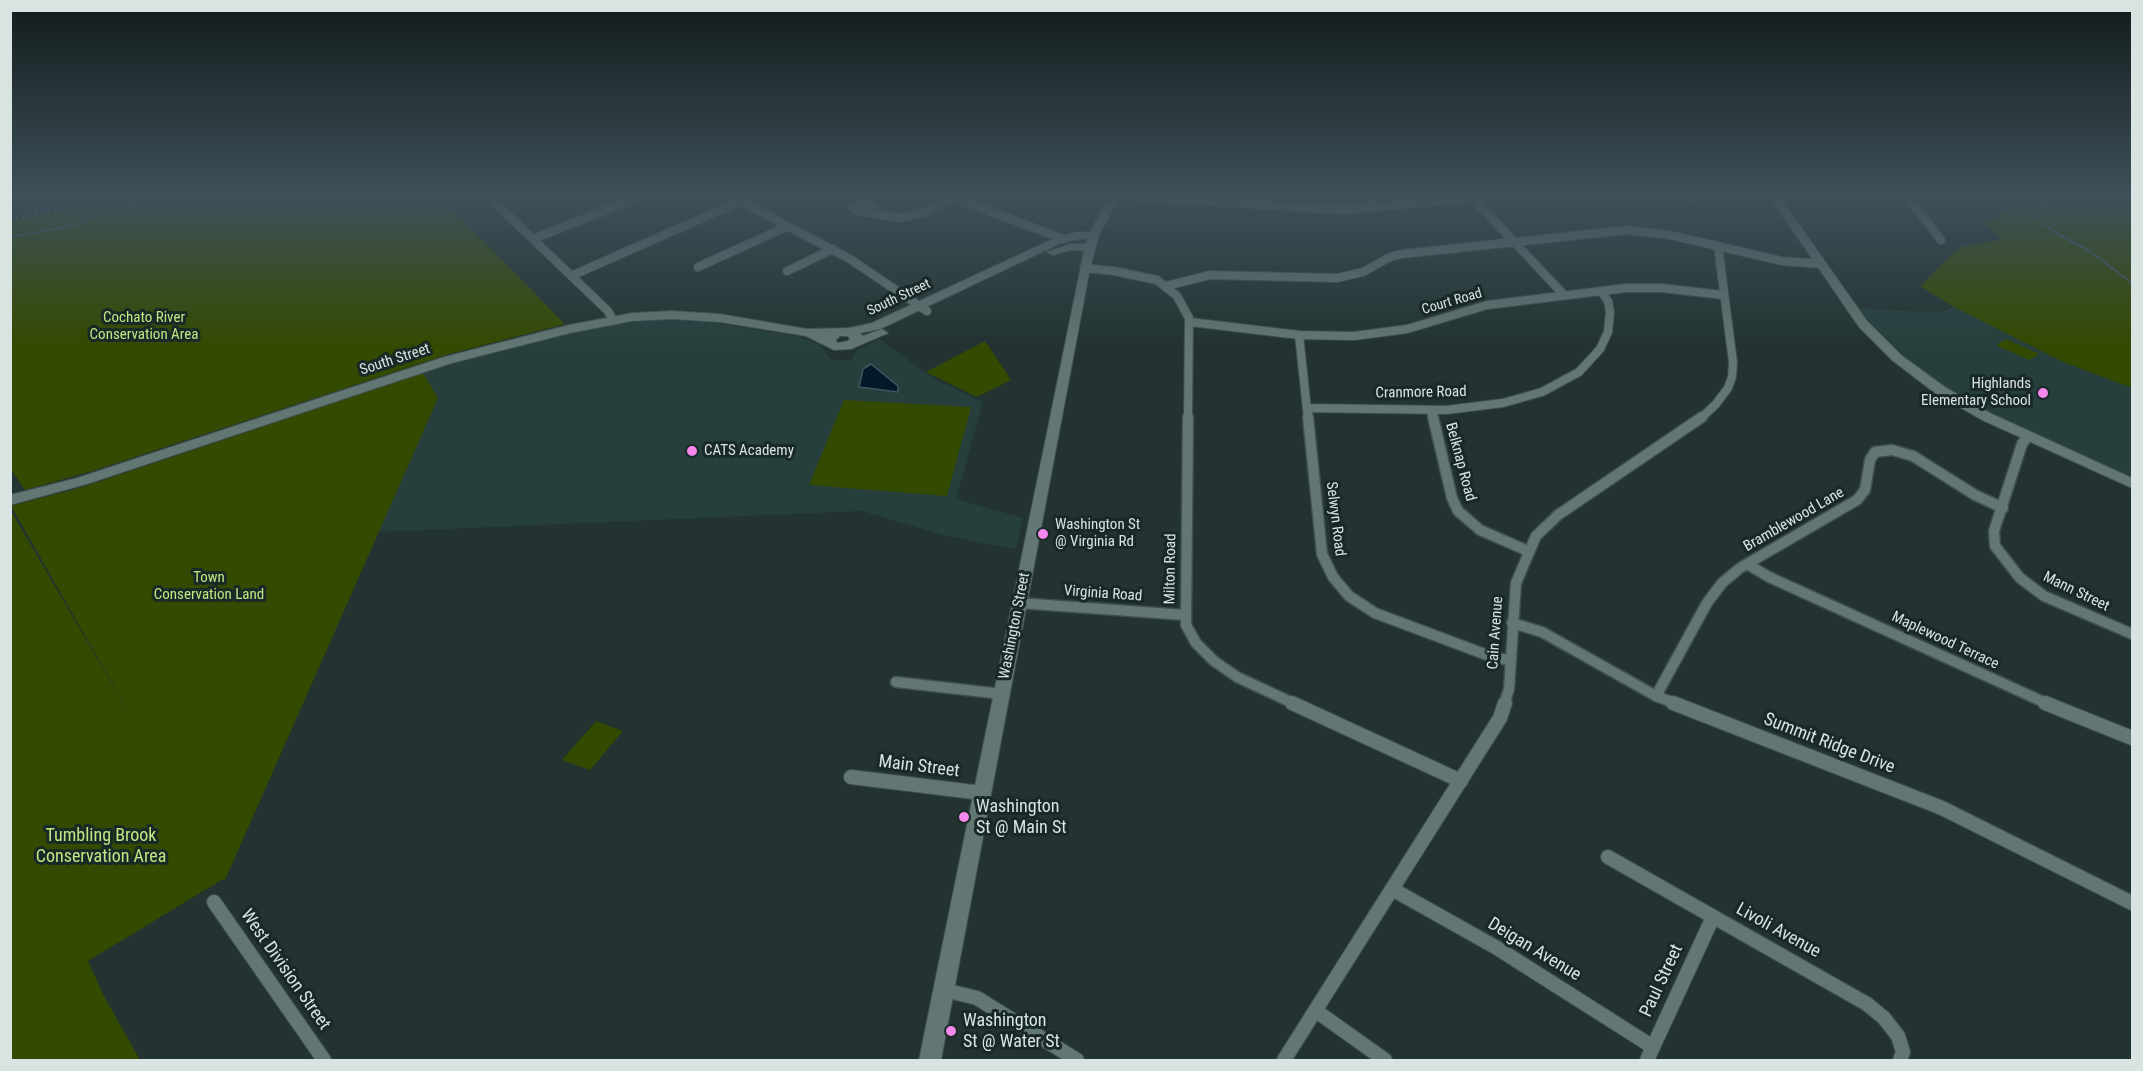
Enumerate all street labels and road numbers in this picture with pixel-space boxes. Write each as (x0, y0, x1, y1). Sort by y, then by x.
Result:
street label: South Street (865, 276, 933, 320)
street label: Court Road (1420, 285, 1484, 319)
street label: South Street (358, 340, 432, 380)
street label: Cranmore Road (1375, 383, 1467, 403)
street label: Belknap Road (1441, 421, 1479, 503)
street label: Selwyn Road (1321, 481, 1349, 557)
street label: Bramblewood Lane (1741, 484, 1847, 556)
street label: Milton Road (1161, 533, 1181, 605)
street label: Mann Street (2040, 568, 2112, 616)
street label: Washington Street (996, 571, 1034, 681)
street label: Virginia Road (1063, 582, 1143, 606)
street label: Cain Avenue (1484, 596, 1508, 670)
street label: Maplewood Terrace (1889, 608, 2001, 674)
street label: Summit Ridge Drive (1760, 709, 1898, 779)
street label: Main Street (877, 751, 961, 783)
street label: Livoli Avenue (1732, 899, 1824, 963)
street label: West Division Street (235, 906, 335, 1034)
street label: Deigan Avenue (1483, 914, 1585, 986)
street label: Paul Street (1636, 941, 1688, 1021)

